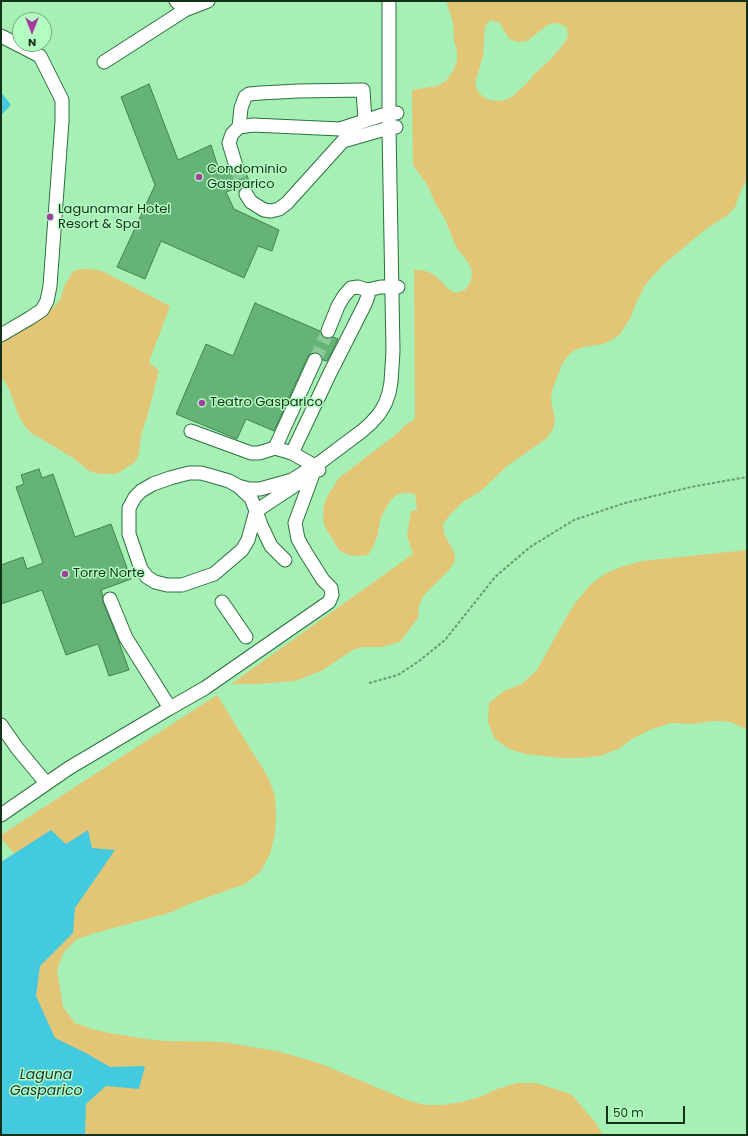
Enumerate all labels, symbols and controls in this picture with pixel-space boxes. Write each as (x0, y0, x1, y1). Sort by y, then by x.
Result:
north arrow (12, 12, 52, 52)
text: N (28, 35, 36, 51)
place label: Condominio Gasparico (207, 162, 287, 193)
marker: Condominio Gasparico (194, 172, 204, 182)
place label: Lagunamar Hotel Resort & Spa (58, 202, 170, 233)
marker: Lagunamar Hotel Resort & Spa (45, 212, 55, 222)
place label: Teatro Gasparico (210, 395, 323, 411)
marker: Teatro Gasparico (197, 398, 207, 408)
place label: Torre Norte (73, 566, 145, 582)
marker: Torre Norte (60, 569, 70, 579)
water label: Laguna Gasparico (10, 1067, 82, 1100)
scale bar (608, 1098, 687, 1124)
text: 50 m (613, 1104, 644, 1121)

